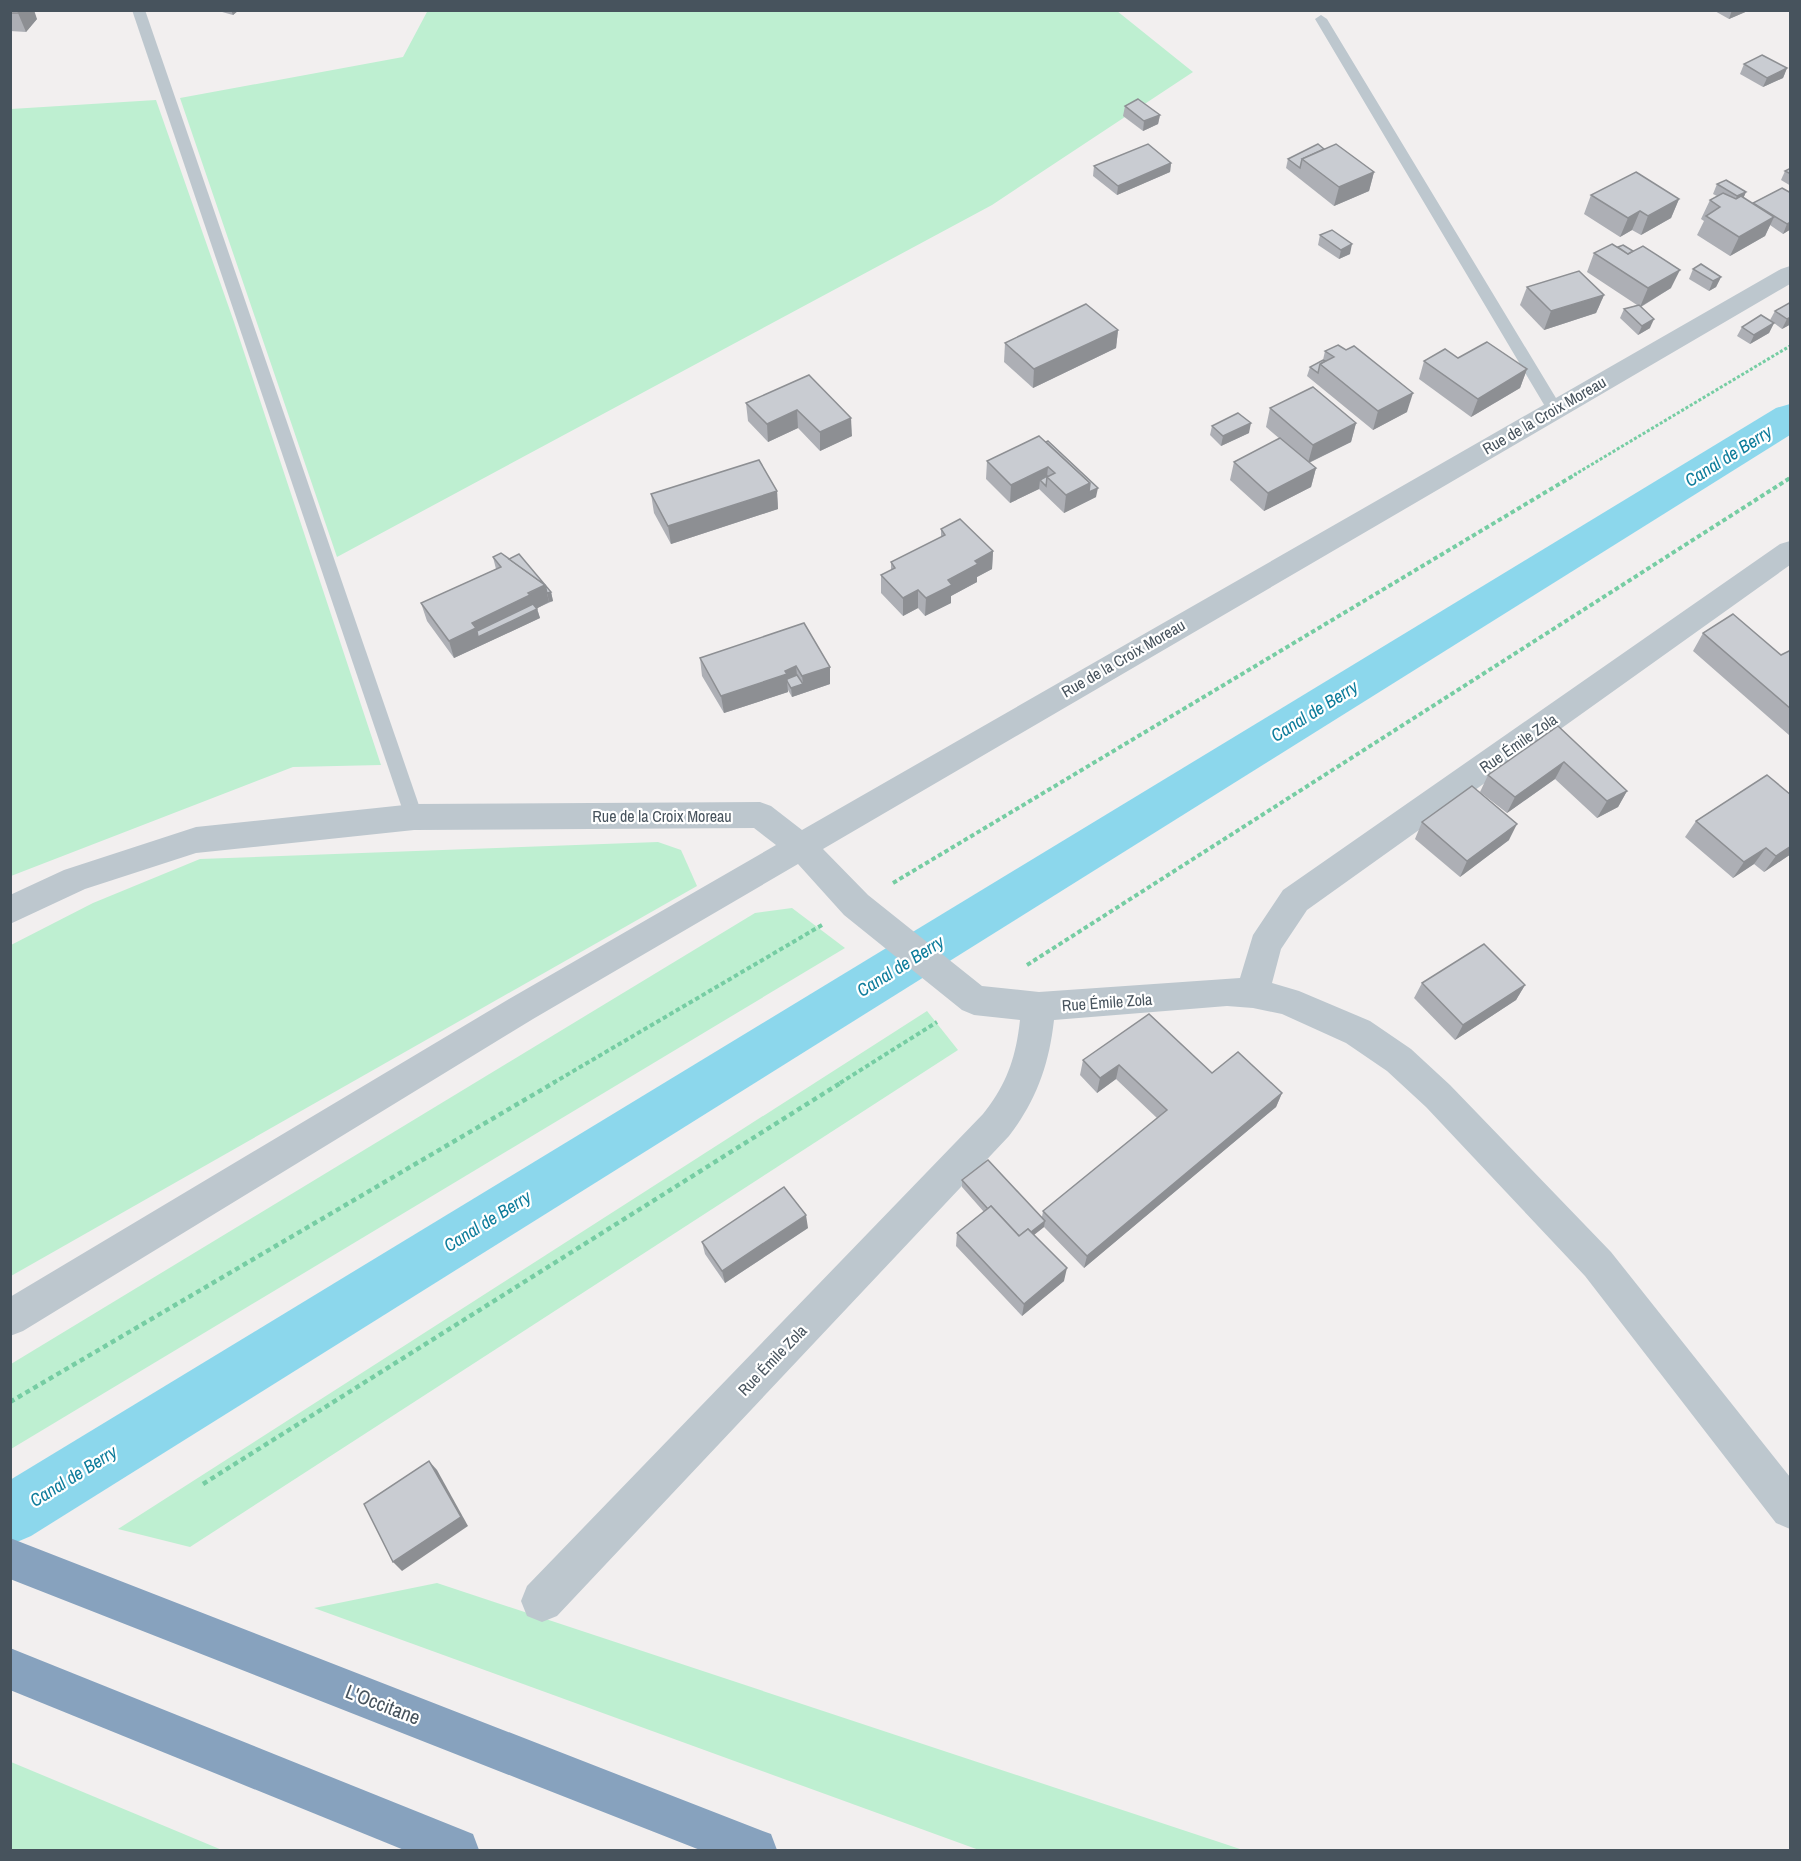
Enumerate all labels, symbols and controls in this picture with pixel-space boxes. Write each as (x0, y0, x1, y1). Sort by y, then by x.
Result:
street label: Rue de la Croix Moreau (1478, 371, 1610, 459)
water label: Canal de Berry (1680, 418, 1778, 493)
street label: Rue de la Croix Moreau (1057, 614, 1189, 702)
water label: Canal de Berry (1266, 673, 1364, 748)
street label: Rue Émile Zola (1475, 708, 1562, 778)
street label: Rue de la Croix Moreau (592, 805, 732, 827)
water label: Canal de Berry (852, 928, 950, 1003)
street label: Rue Émile Zola (1061, 988, 1154, 1016)
water label: Canal de Berry (439, 1183, 537, 1258)
street label: Rue Émile Zola (733, 1319, 812, 1400)
water label: Canal de Berry (25, 1438, 123, 1513)
street label: L'Occitane (342, 1677, 424, 1731)

